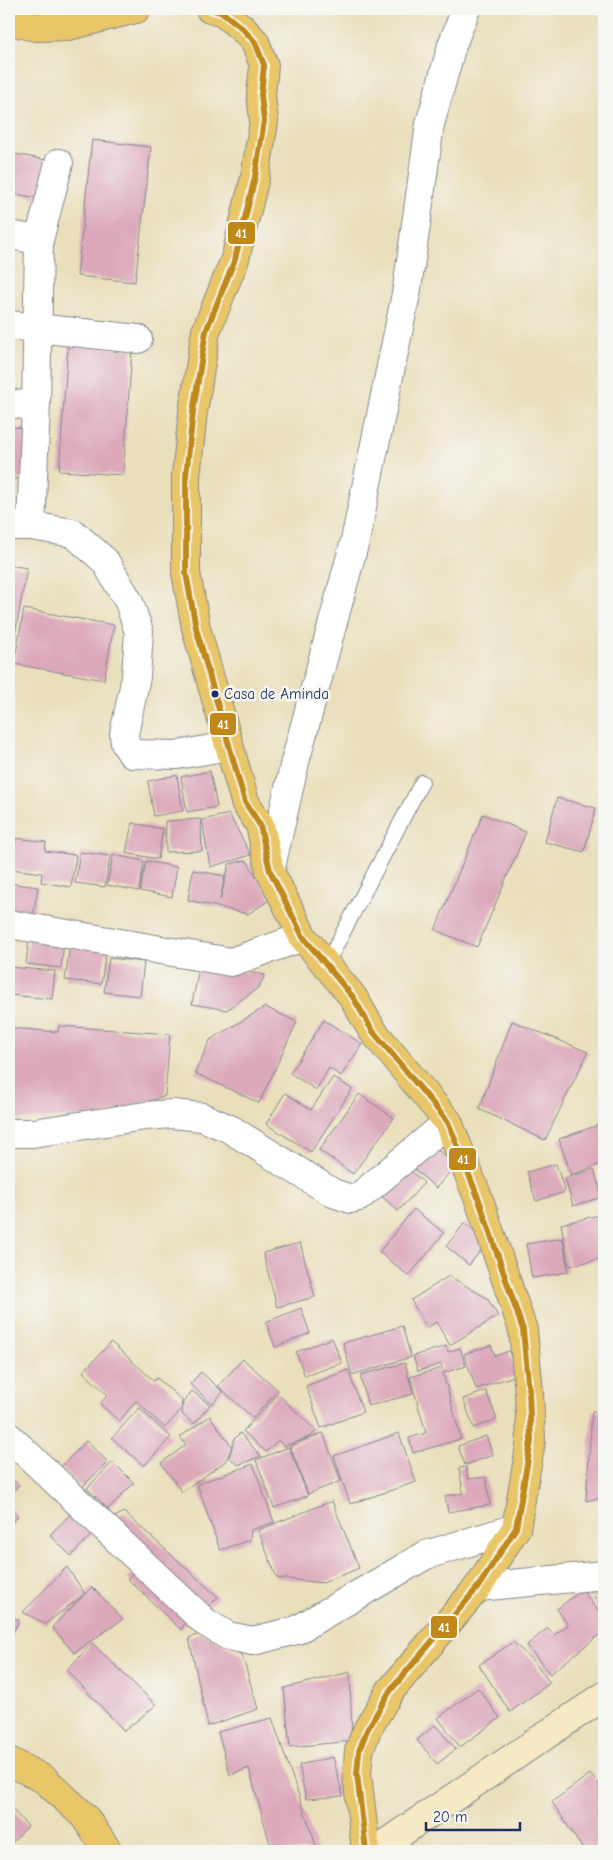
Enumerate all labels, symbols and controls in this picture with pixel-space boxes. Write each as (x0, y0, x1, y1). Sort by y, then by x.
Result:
line badge: 41 (227, 221, 256, 245)
text: 41 (235, 225, 247, 242)
place label: Casa de Aminda (224, 685, 329, 703)
marker: Casa de Aminda (210, 689, 220, 699)
line badge: 41 (209, 712, 237, 736)
text: 41 (217, 716, 229, 733)
line badge: 41 (448, 1147, 477, 1171)
text: 41 (457, 1151, 469, 1168)
line badge: 41 (430, 1615, 458, 1639)
text: 41 (438, 1619, 450, 1636)
scale bar (426, 1800, 519, 1832)
text: 20 m (433, 1808, 467, 1826)

